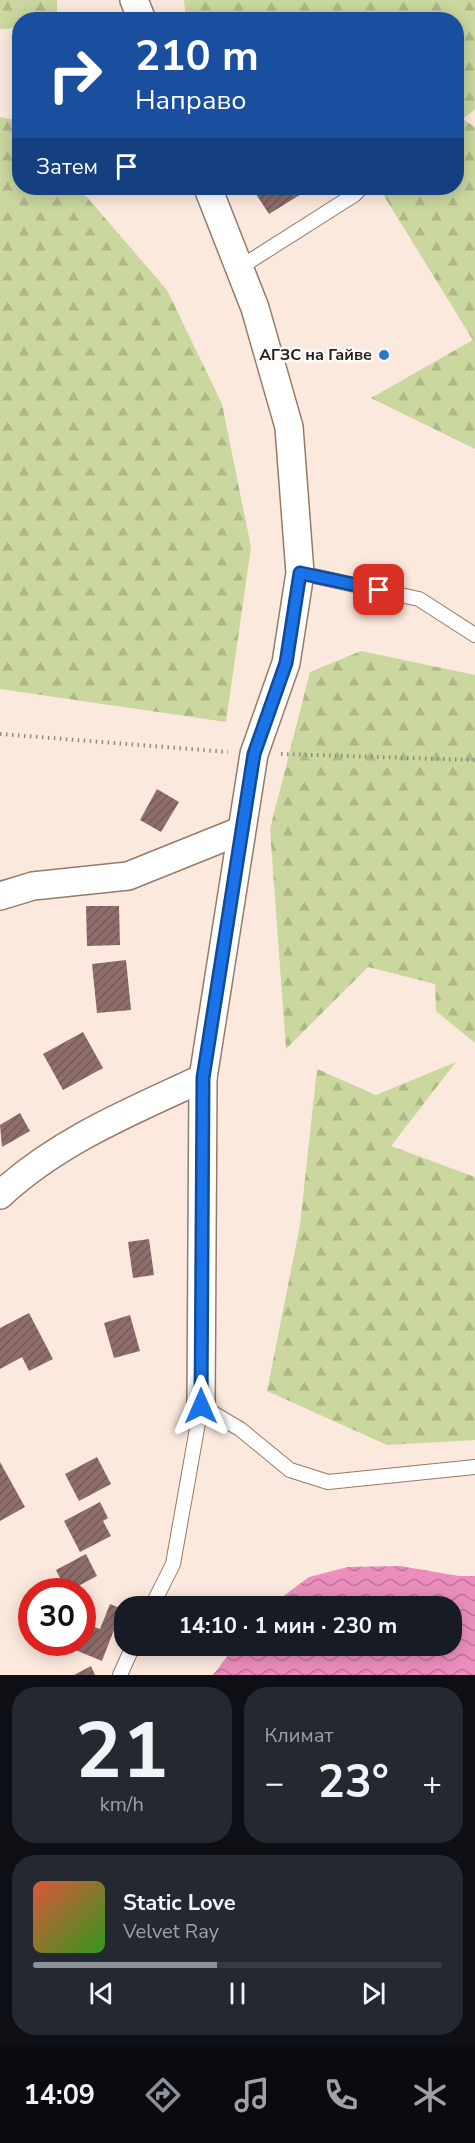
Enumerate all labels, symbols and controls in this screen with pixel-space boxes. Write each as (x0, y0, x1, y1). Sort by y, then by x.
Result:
text: 210 m (135, 28, 259, 85)
icon: right (36, 36, 114, 114)
text: Направо (135, 82, 246, 119)
icon: arrive (110, 150, 143, 183)
text: Затем (36, 152, 98, 182)
place label: АГЗС на Гайве (259, 344, 372, 366)
marker: АГЗС на Гайве (377, 348, 391, 362)
pin (353, 564, 404, 615)
icon: arrive (362, 573, 395, 606)
position arrow (169, 1374, 233, 1438)
speed limit sign: 30 (18, 1578, 96, 1656)
text: 14:10 · 1 мин · 230 m (179, 1611, 397, 1641)
text: 21 (75, 1698, 169, 1805)
text: Климат (265, 1722, 333, 1749)
text: 23° (318, 1752, 389, 1813)
text: − (265, 1761, 284, 1806)
text: + (422, 1761, 442, 1806)
text: km/h (100, 1791, 144, 1818)
text: Static Love (123, 1888, 236, 1918)
text: Velvet Ray (123, 1918, 219, 1945)
icon: previous (85, 1977, 118, 2010)
icon: pause (221, 1977, 254, 2010)
icon: next (357, 1977, 390, 2010)
icon: directions (142, 2074, 184, 2116)
icon: music (231, 2074, 273, 2116)
icon: phone (320, 2074, 362, 2116)
icon: climate (409, 2074, 451, 2116)
text: 14:09 (24, 2077, 95, 2114)

